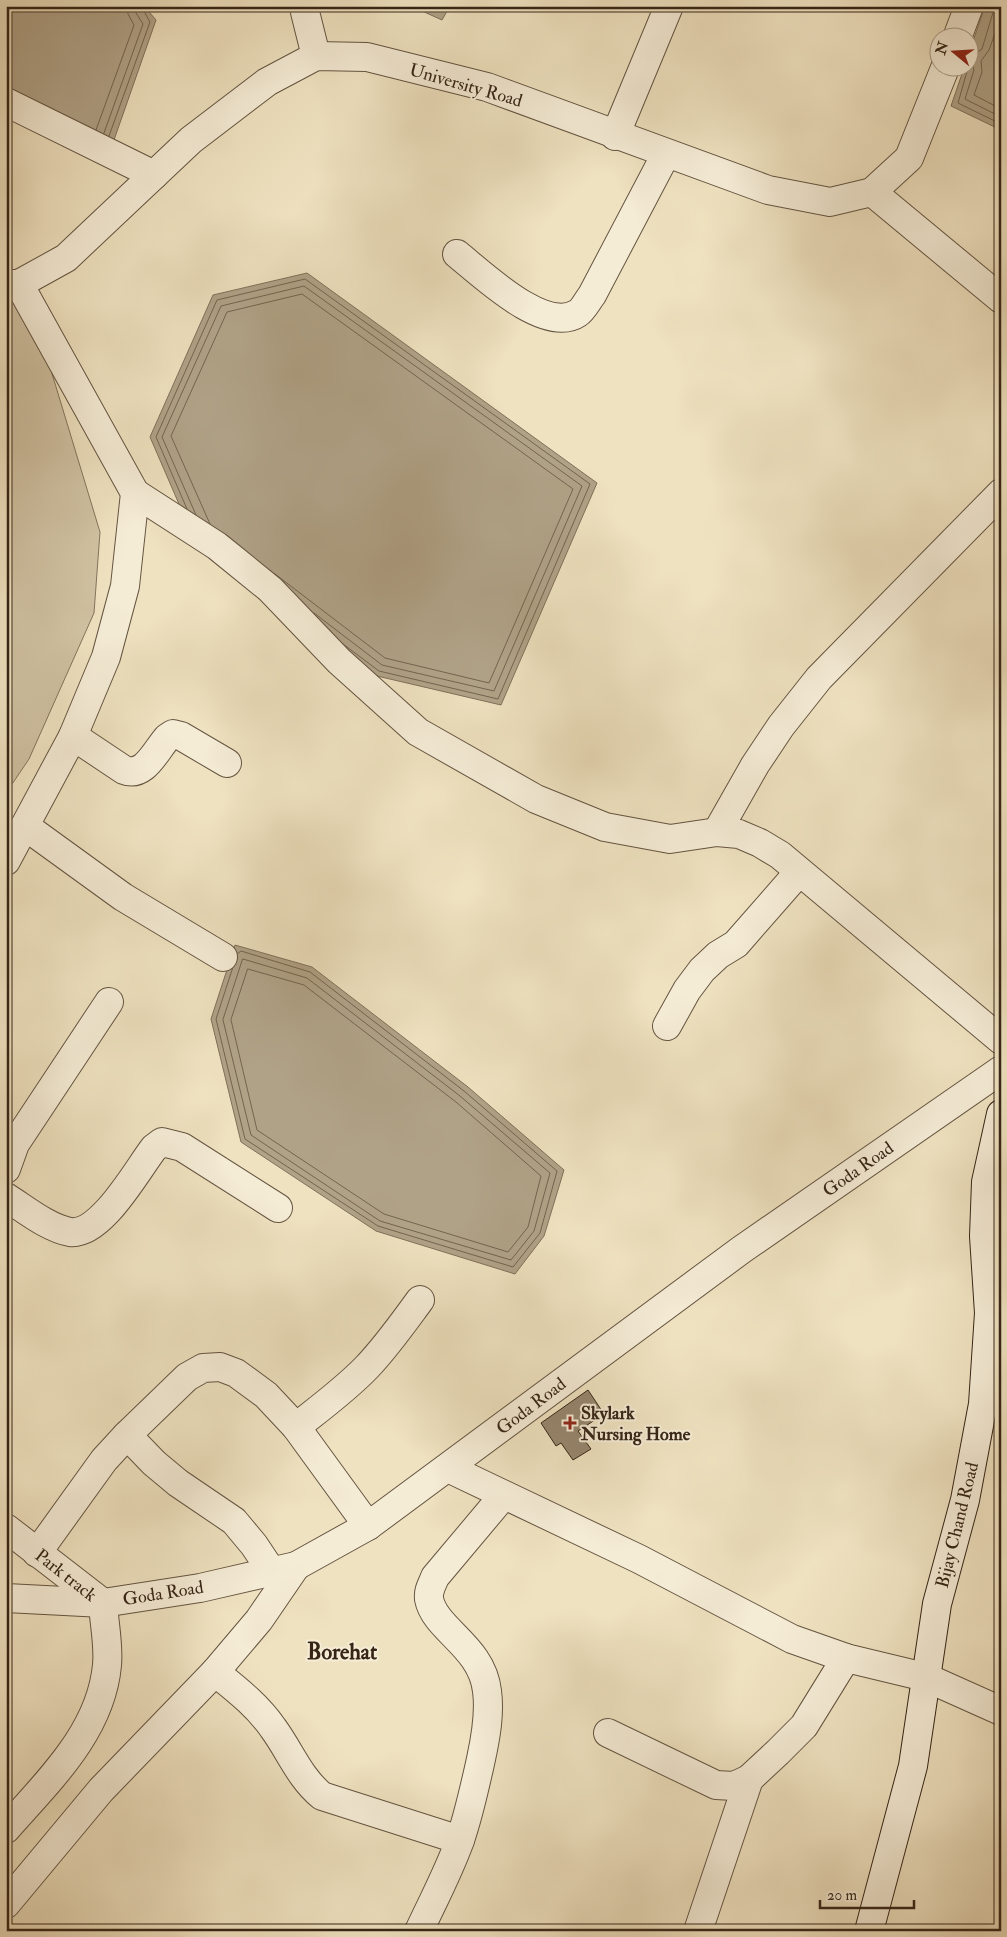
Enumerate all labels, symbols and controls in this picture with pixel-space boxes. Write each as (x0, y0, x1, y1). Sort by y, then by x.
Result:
north arrow (930, 28, 980, 78)
text: N (932, 39, 952, 58)
street label: University Road (407, 58, 525, 113)
street label: Goda Road (818, 1137, 898, 1202)
street label: Goda Road (492, 1373, 571, 1440)
place label: Skylark Nursing Home (580, 1402, 691, 1446)
marker: Skylark Nursing Home (563, 1416, 577, 1430)
street label: Bijay Chand Road (931, 1460, 984, 1591)
street label: Park track (30, 1544, 102, 1607)
street label: Goda Road (121, 1576, 205, 1611)
district label: Borehat (307, 1638, 378, 1666)
scale bar (820, 1877, 913, 1909)
text: 20 m (827, 1886, 857, 1905)

